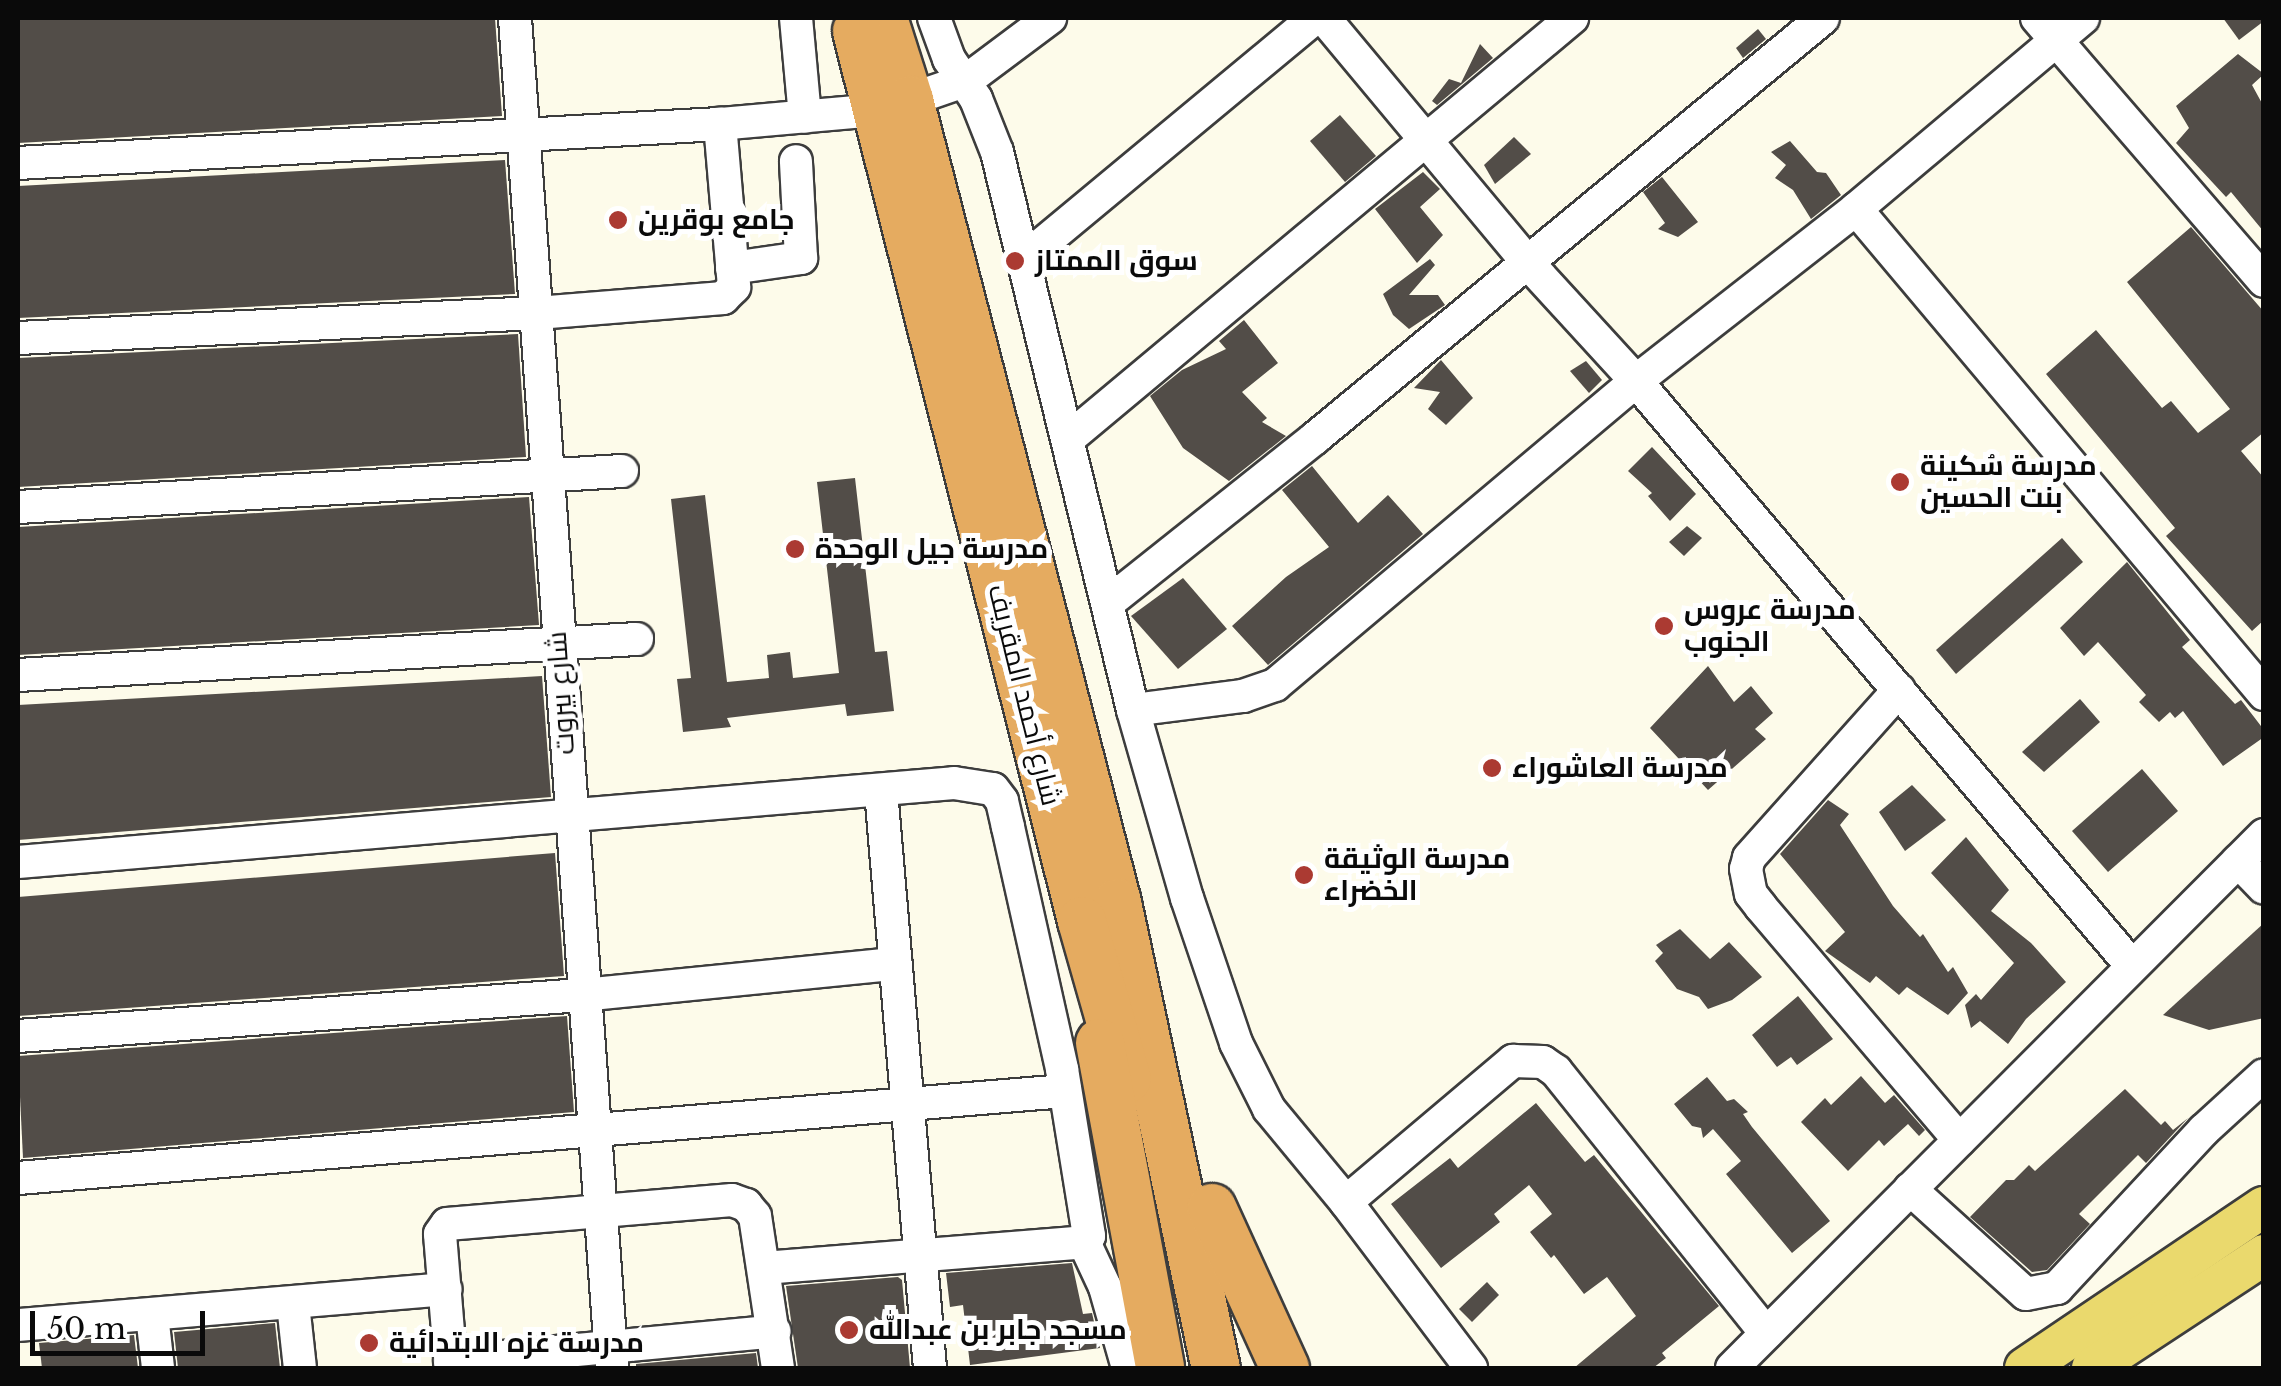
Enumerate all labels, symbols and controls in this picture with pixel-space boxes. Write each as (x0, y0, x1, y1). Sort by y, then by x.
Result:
place label: جامع بوقرين (638, 203, 795, 237)
marker: جامع بوقرين (607, 209, 629, 231)
place label: سوق الممتاز (1035, 244, 1198, 278)
marker: سوق الممتاز (1004, 250, 1026, 272)
place label: مدرسة سُكينة بنت الحسين (1920, 449, 2097, 515)
marker: مدرسة سُكينة بنت الحسين (1889, 471, 1911, 493)
place label: مدرسة جيل الوحدة (815, 532, 1048, 566)
marker: مدرسة جيل الوحدة (784, 538, 806, 560)
street label: شارع أحمد المقريف (980, 581, 1068, 809)
place label: مدرسة عروس الجنوب (1684, 593, 1856, 659)
marker: مدرسة عروس الجنوب (1653, 615, 1675, 637)
street label: شارع بيروت (540, 630, 582, 756)
place label: مدرسة العاشوراء (1512, 751, 1728, 785)
marker: مدرسة العاشوراء (1481, 757, 1503, 779)
place label: مدرسة الوثيقة الخضراء (1324, 842, 1510, 908)
marker: مدرسة الوثيقة الخضراء (1293, 864, 1315, 886)
scale bar (35, 1291, 210, 1353)
text: 50 m (47, 1310, 126, 1347)
place label: مسجد جابر بن عبدالله (869, 1313, 1127, 1347)
marker: مسجد جابر بن عبدالله (838, 1319, 860, 1341)
place label: مدرسة غزه الابتدائية (389, 1326, 644, 1360)
marker: مدرسة غزه الابتدائية (358, 1332, 380, 1354)

